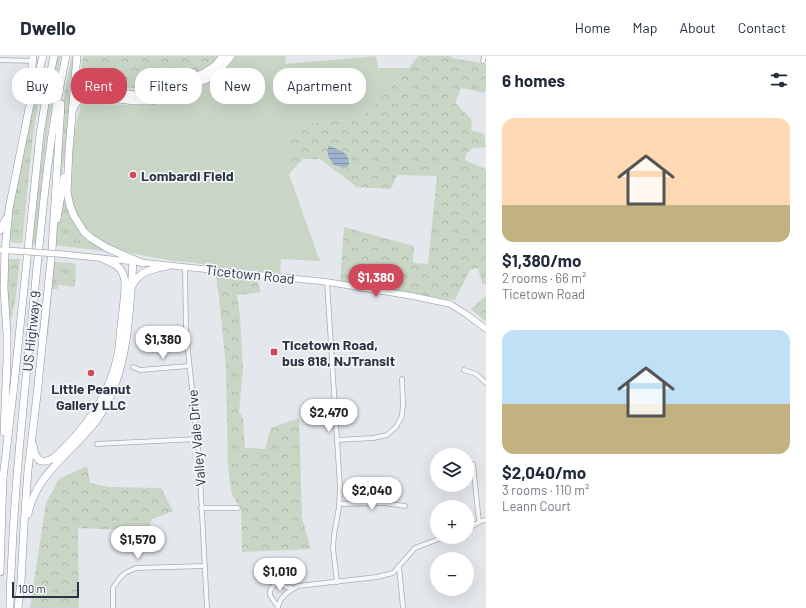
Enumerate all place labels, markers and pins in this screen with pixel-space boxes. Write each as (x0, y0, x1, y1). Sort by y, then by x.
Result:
place label: Lombardi Field (141, 167, 234, 184)
marker: Lombardi Field (128, 170, 138, 180)
pin: $1,380 (343, 264, 409, 298)
pin: $1,380 (130, 326, 196, 360)
place label: Ticetown Road, bus 818, NJTransit (282, 336, 395, 369)
marker: Ticetown Road, bus 818, NJTransit (269, 347, 279, 357)
marker: Little Peanut Gallery LLC (86, 368, 96, 378)
place label: Little Peanut Gallery LLC (51, 380, 131, 413)
pin: $2,470 (296, 399, 362, 433)
pin: $2,040 (339, 477, 405, 511)
pin: $1,570 (105, 526, 171, 560)
pin: $1,010 (247, 558, 313, 592)

